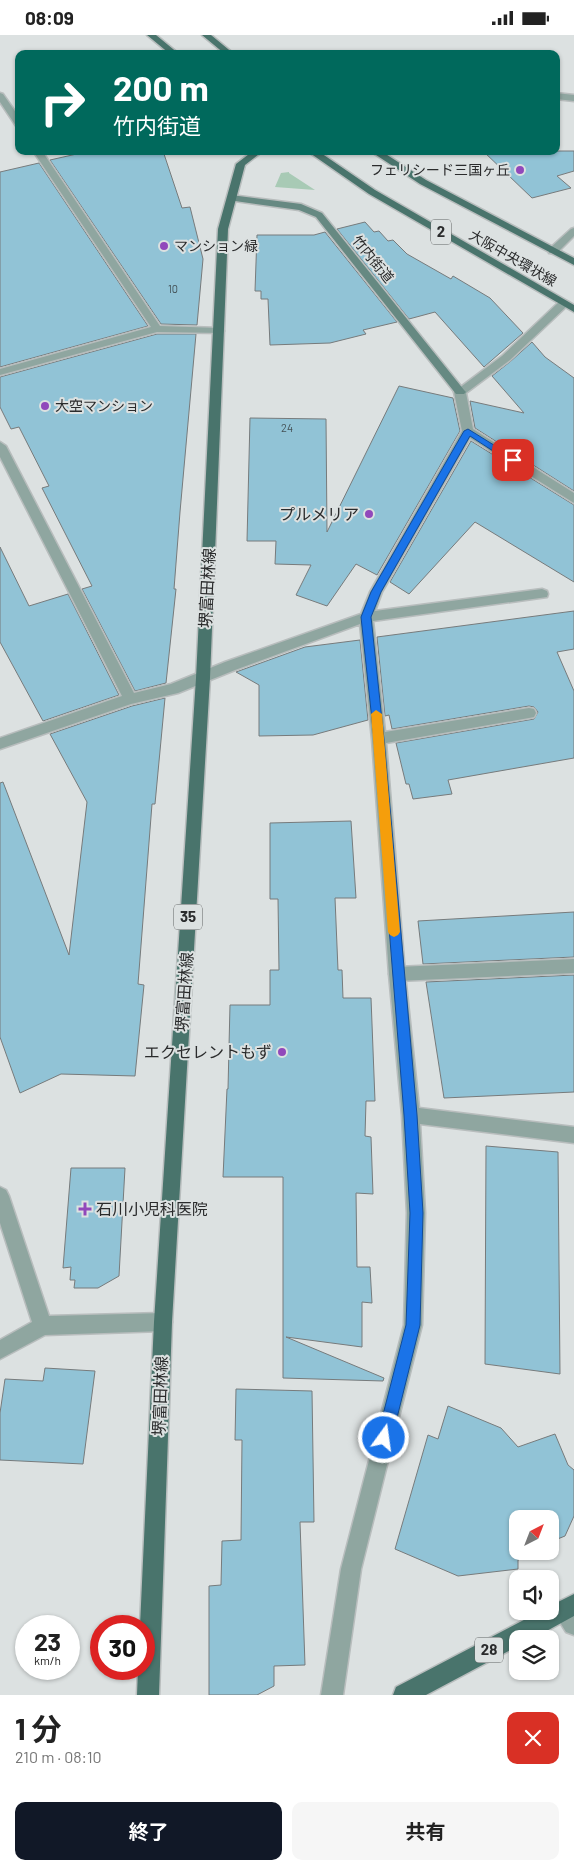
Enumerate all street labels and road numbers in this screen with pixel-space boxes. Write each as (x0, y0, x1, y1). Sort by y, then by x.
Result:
road number: 2 (431, 219, 451, 245)
street label: 大阪中央環状線 (467, 226, 560, 289)
street label: 竹内街道 (349, 232, 398, 286)
street label: 堺富田林線 (195, 548, 218, 628)
road number: 35 (174, 905, 202, 929)
street label: 堺富田林線 (171, 951, 196, 1033)
street label: 堺富田林線 (149, 1356, 170, 1436)
road number: 28 (475, 1637, 503, 1663)

